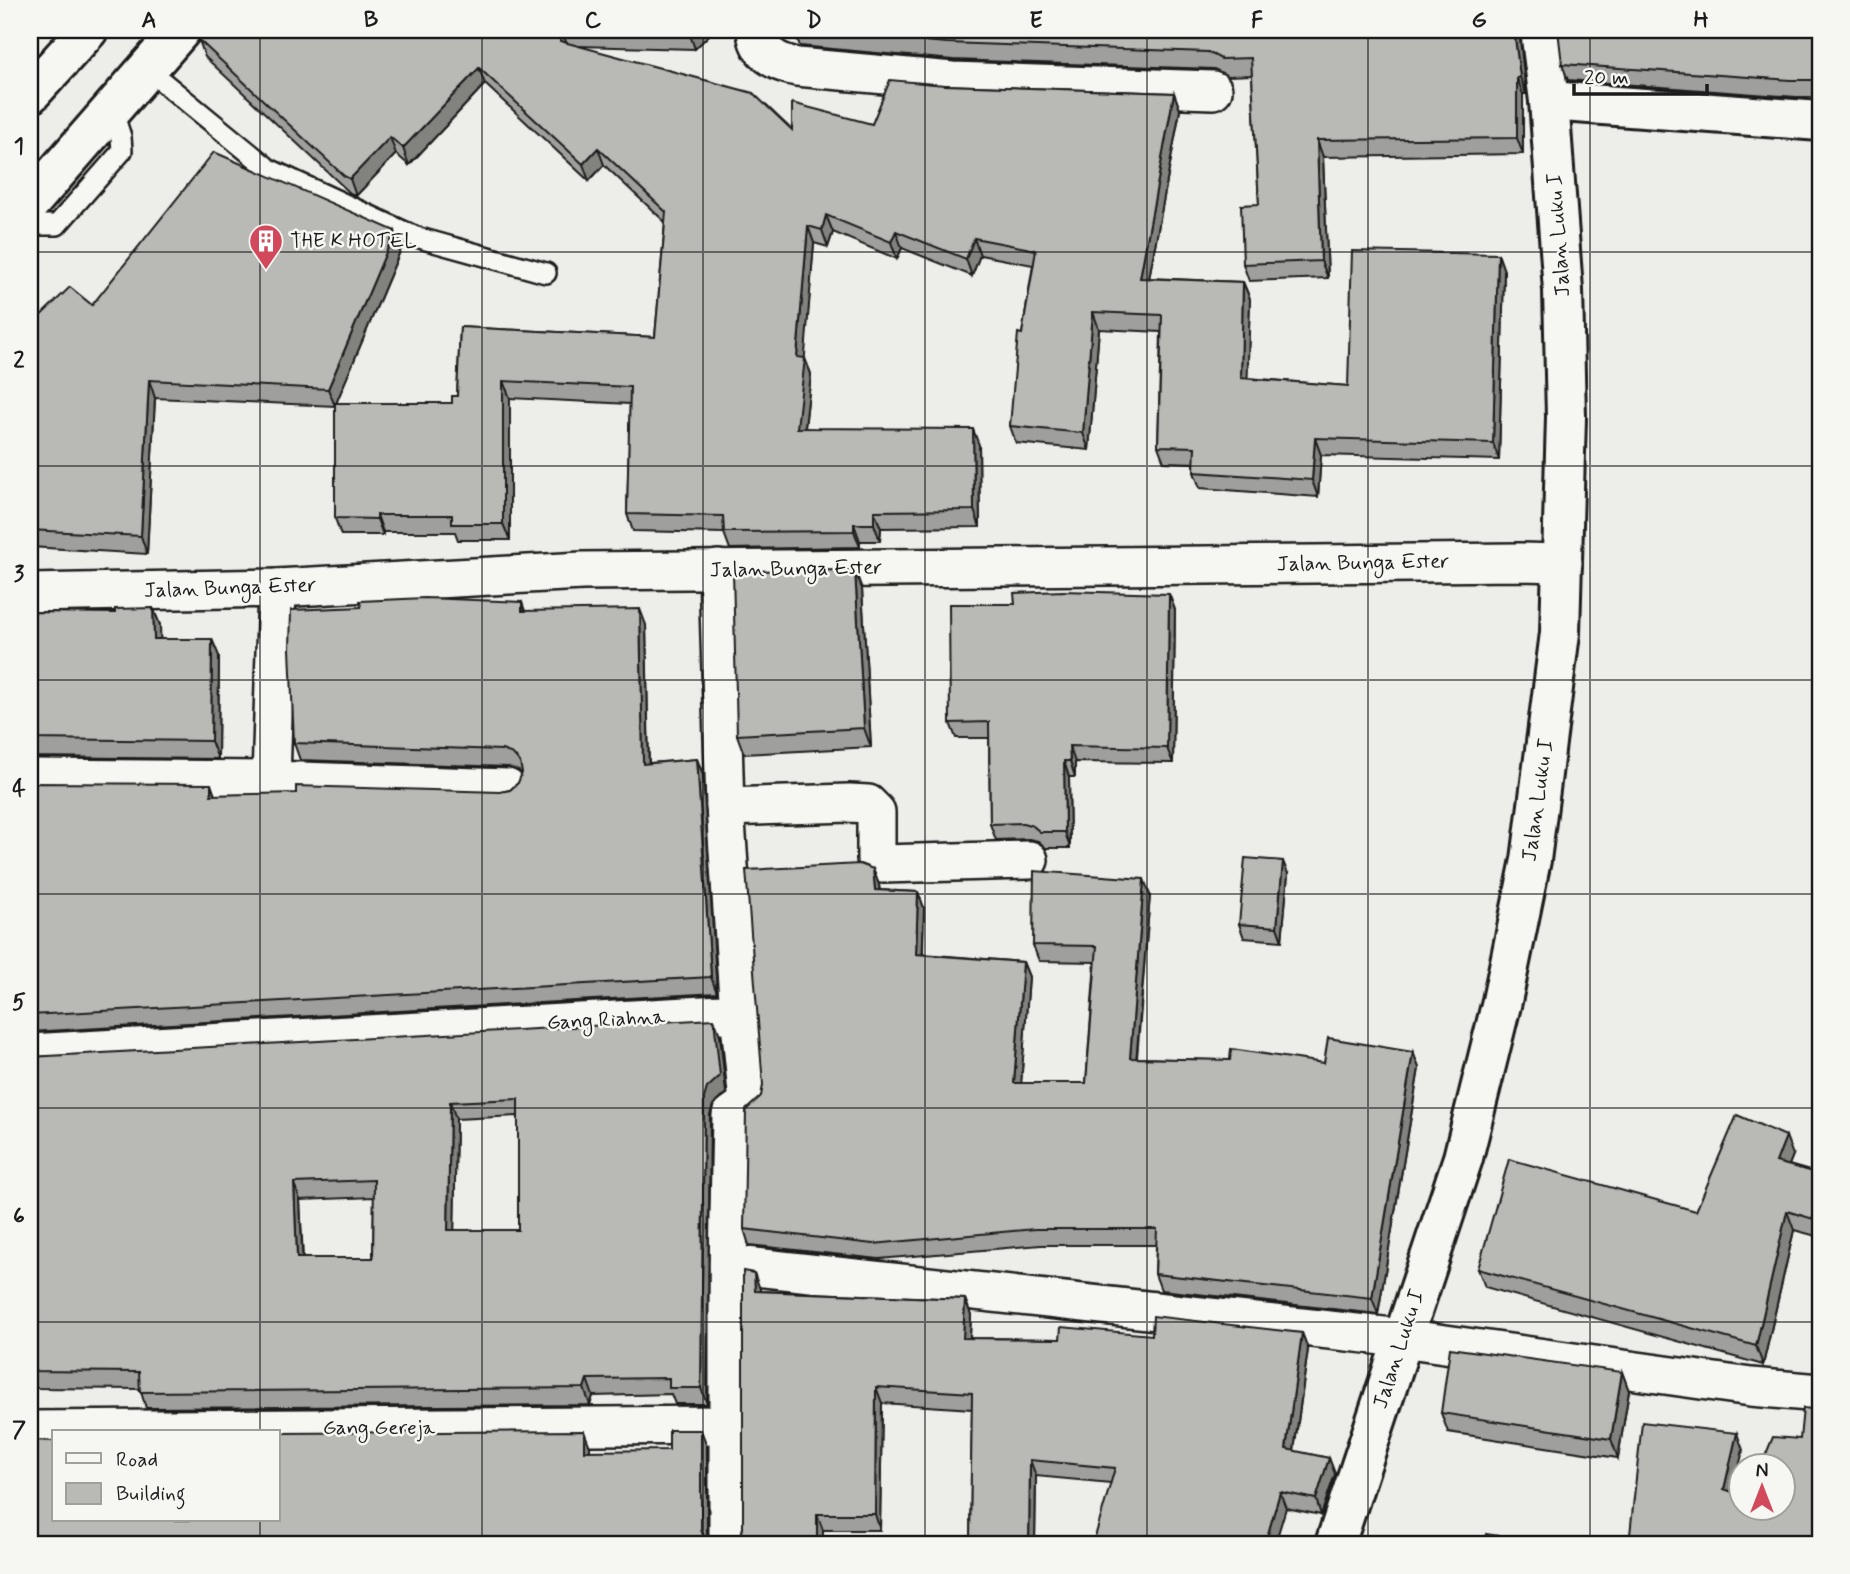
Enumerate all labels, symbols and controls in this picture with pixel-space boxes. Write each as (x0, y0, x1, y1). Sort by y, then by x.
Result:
text: A (141, 6, 157, 36)
text: B (364, 6, 379, 36)
text: C (585, 6, 602, 36)
text: D (806, 6, 822, 36)
text: E (1029, 6, 1043, 36)
text: F (1251, 6, 1263, 36)
text: G (1471, 6, 1487, 36)
text: H (1693, 6, 1709, 36)
scale bar (1574, 52, 1706, 96)
text: 20 m (1584, 64, 1629, 92)
text: 1 (14, 132, 24, 162)
street label: Jalan Luku I (1541, 172, 1577, 298)
building icon: THE K HOTEL (247, 222, 285, 271)
place label: THE K HOTEL (290, 227, 417, 255)
text: 2 (13, 346, 25, 376)
street label: Jalan Bunga Ester (1276, 547, 1450, 580)
street label: Jalan Bunga Ester (709, 553, 883, 586)
text: 3 (14, 560, 25, 590)
street label: Jalan Bunga Ester (143, 571, 317, 606)
street label: Jalan Luku I (1516, 737, 1560, 863)
text: 4 (12, 774, 26, 804)
text: 5 (12, 988, 26, 1018)
street label: Gang Riahna (546, 1003, 666, 1038)
text: 6 (13, 1202, 25, 1232)
street label: Jalan Luku I (1367, 1286, 1431, 1412)
street label: Gang Gereja (323, 1414, 436, 1443)
text: 7 (12, 1416, 26, 1446)
legend (52, 1430, 280, 1522)
text: Road (116, 1446, 158, 1474)
north arrow (1728, 1452, 1798, 1522)
text: N (1756, 1459, 1768, 1484)
text: Building (116, 1480, 186, 1510)

